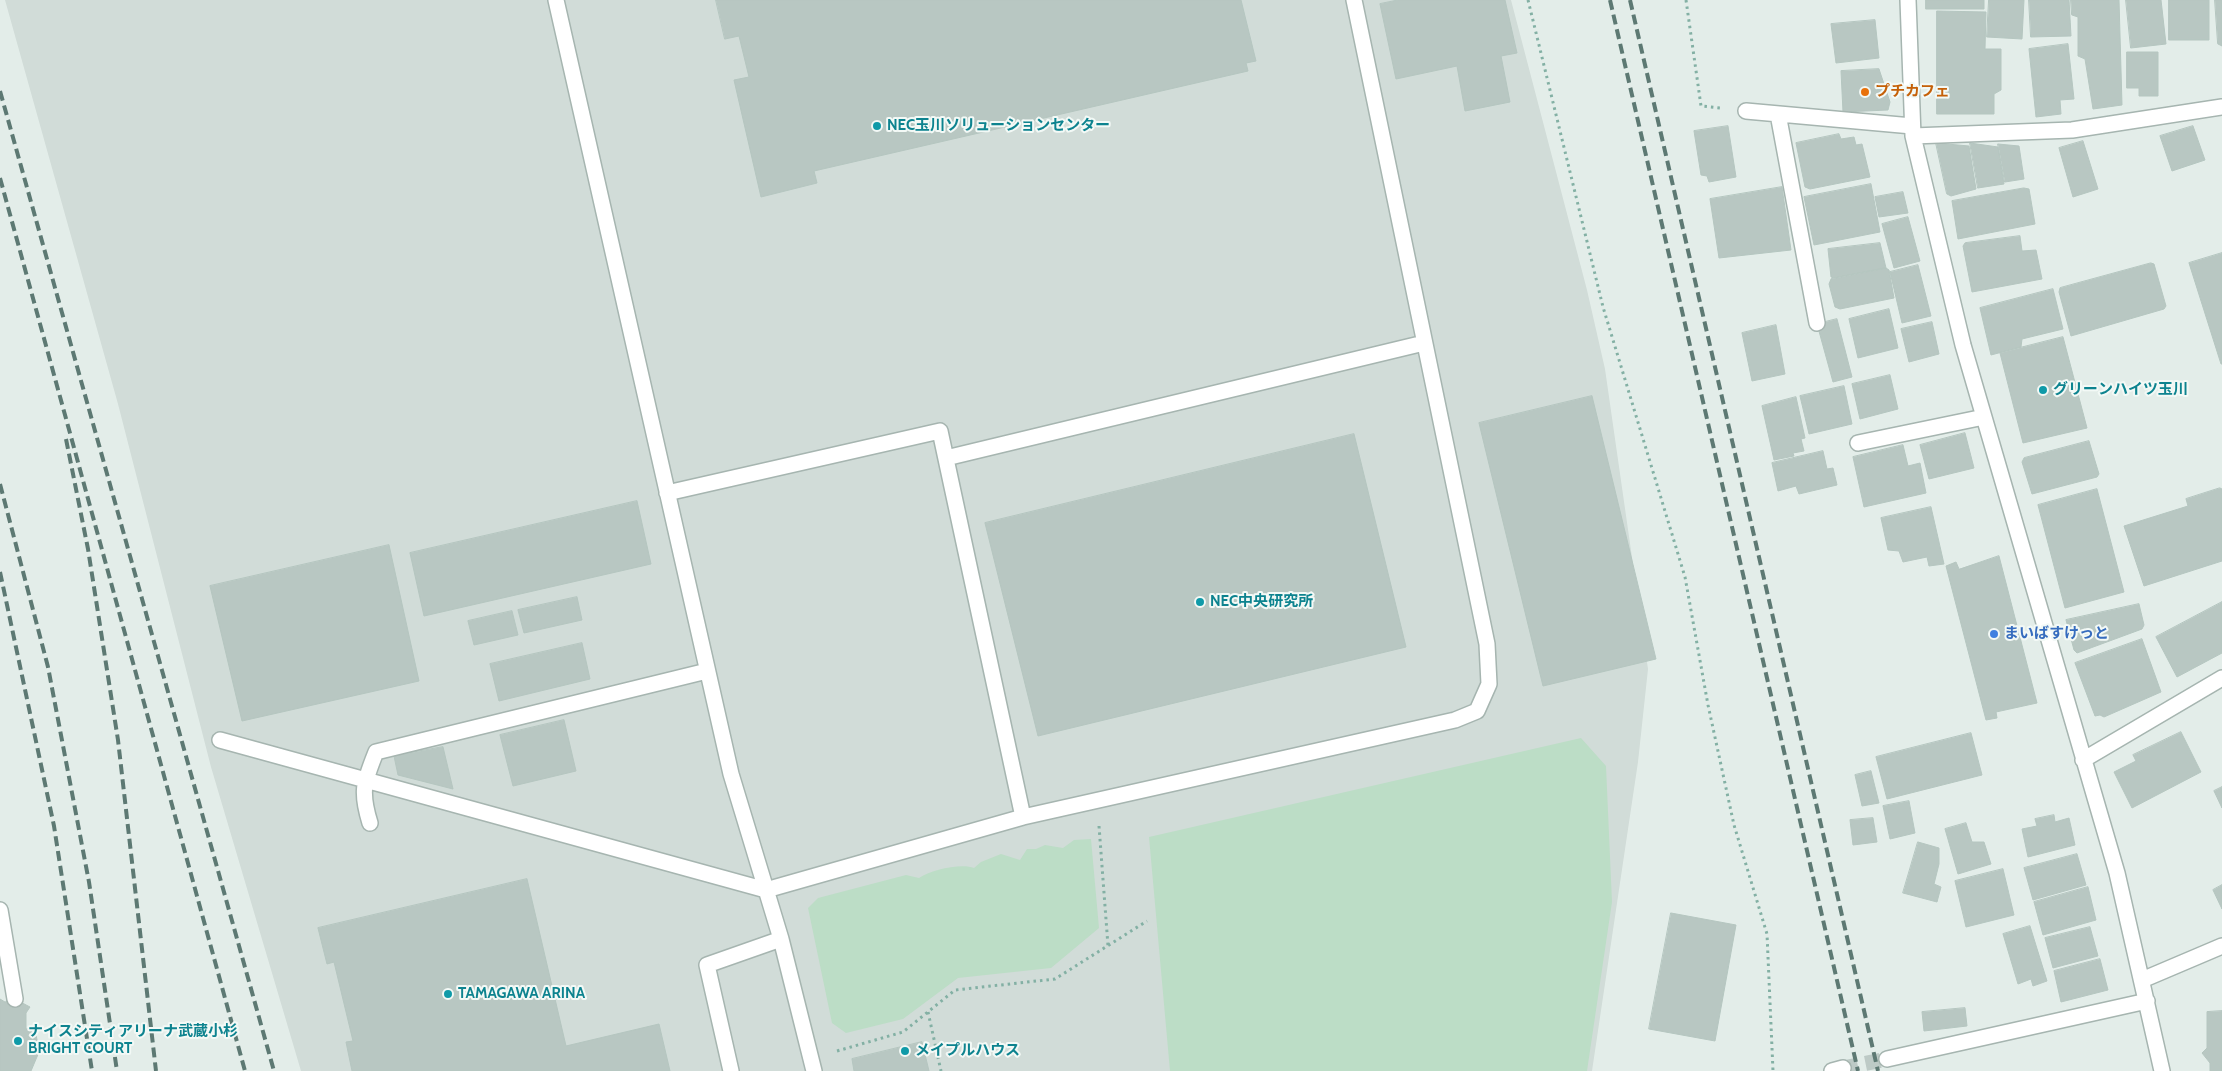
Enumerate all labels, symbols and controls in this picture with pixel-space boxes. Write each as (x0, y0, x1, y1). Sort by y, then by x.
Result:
place label: プチカフェ (1875, 83, 1950, 101)
marker: プチカフェ (1859, 86, 1871, 98)
place label: NEC玉川ソリューションセンター (887, 117, 1110, 135)
marker: NEC玉川ソリューションセンター (871, 120, 883, 132)
place label: グリーンハイツ玉川 (2053, 381, 2188, 399)
marker: グリーンハイツ玉川 (2037, 384, 2049, 396)
place label: NEC中央研究所 (1210, 593, 1313, 611)
marker: NEC中央研究所 (1194, 596, 1206, 608)
place label: まいばすけっと (2004, 625, 2109, 643)
marker: まいばすけっと (1988, 628, 2000, 640)
place label: TAMAGAWA ARINA (458, 985, 585, 1003)
marker: TAMAGAWA ARINA (442, 988, 454, 1000)
place label: ナイスシティアリーナ武蔵小杉 BRIGHT COURT (28, 1023, 238, 1058)
marker: ナイスシティアリーナ武蔵小杉 BRIGHT COURT (12, 1035, 24, 1047)
place label: メイプルハウス (915, 1042, 1020, 1060)
marker: メイプルハウス (899, 1045, 911, 1057)

